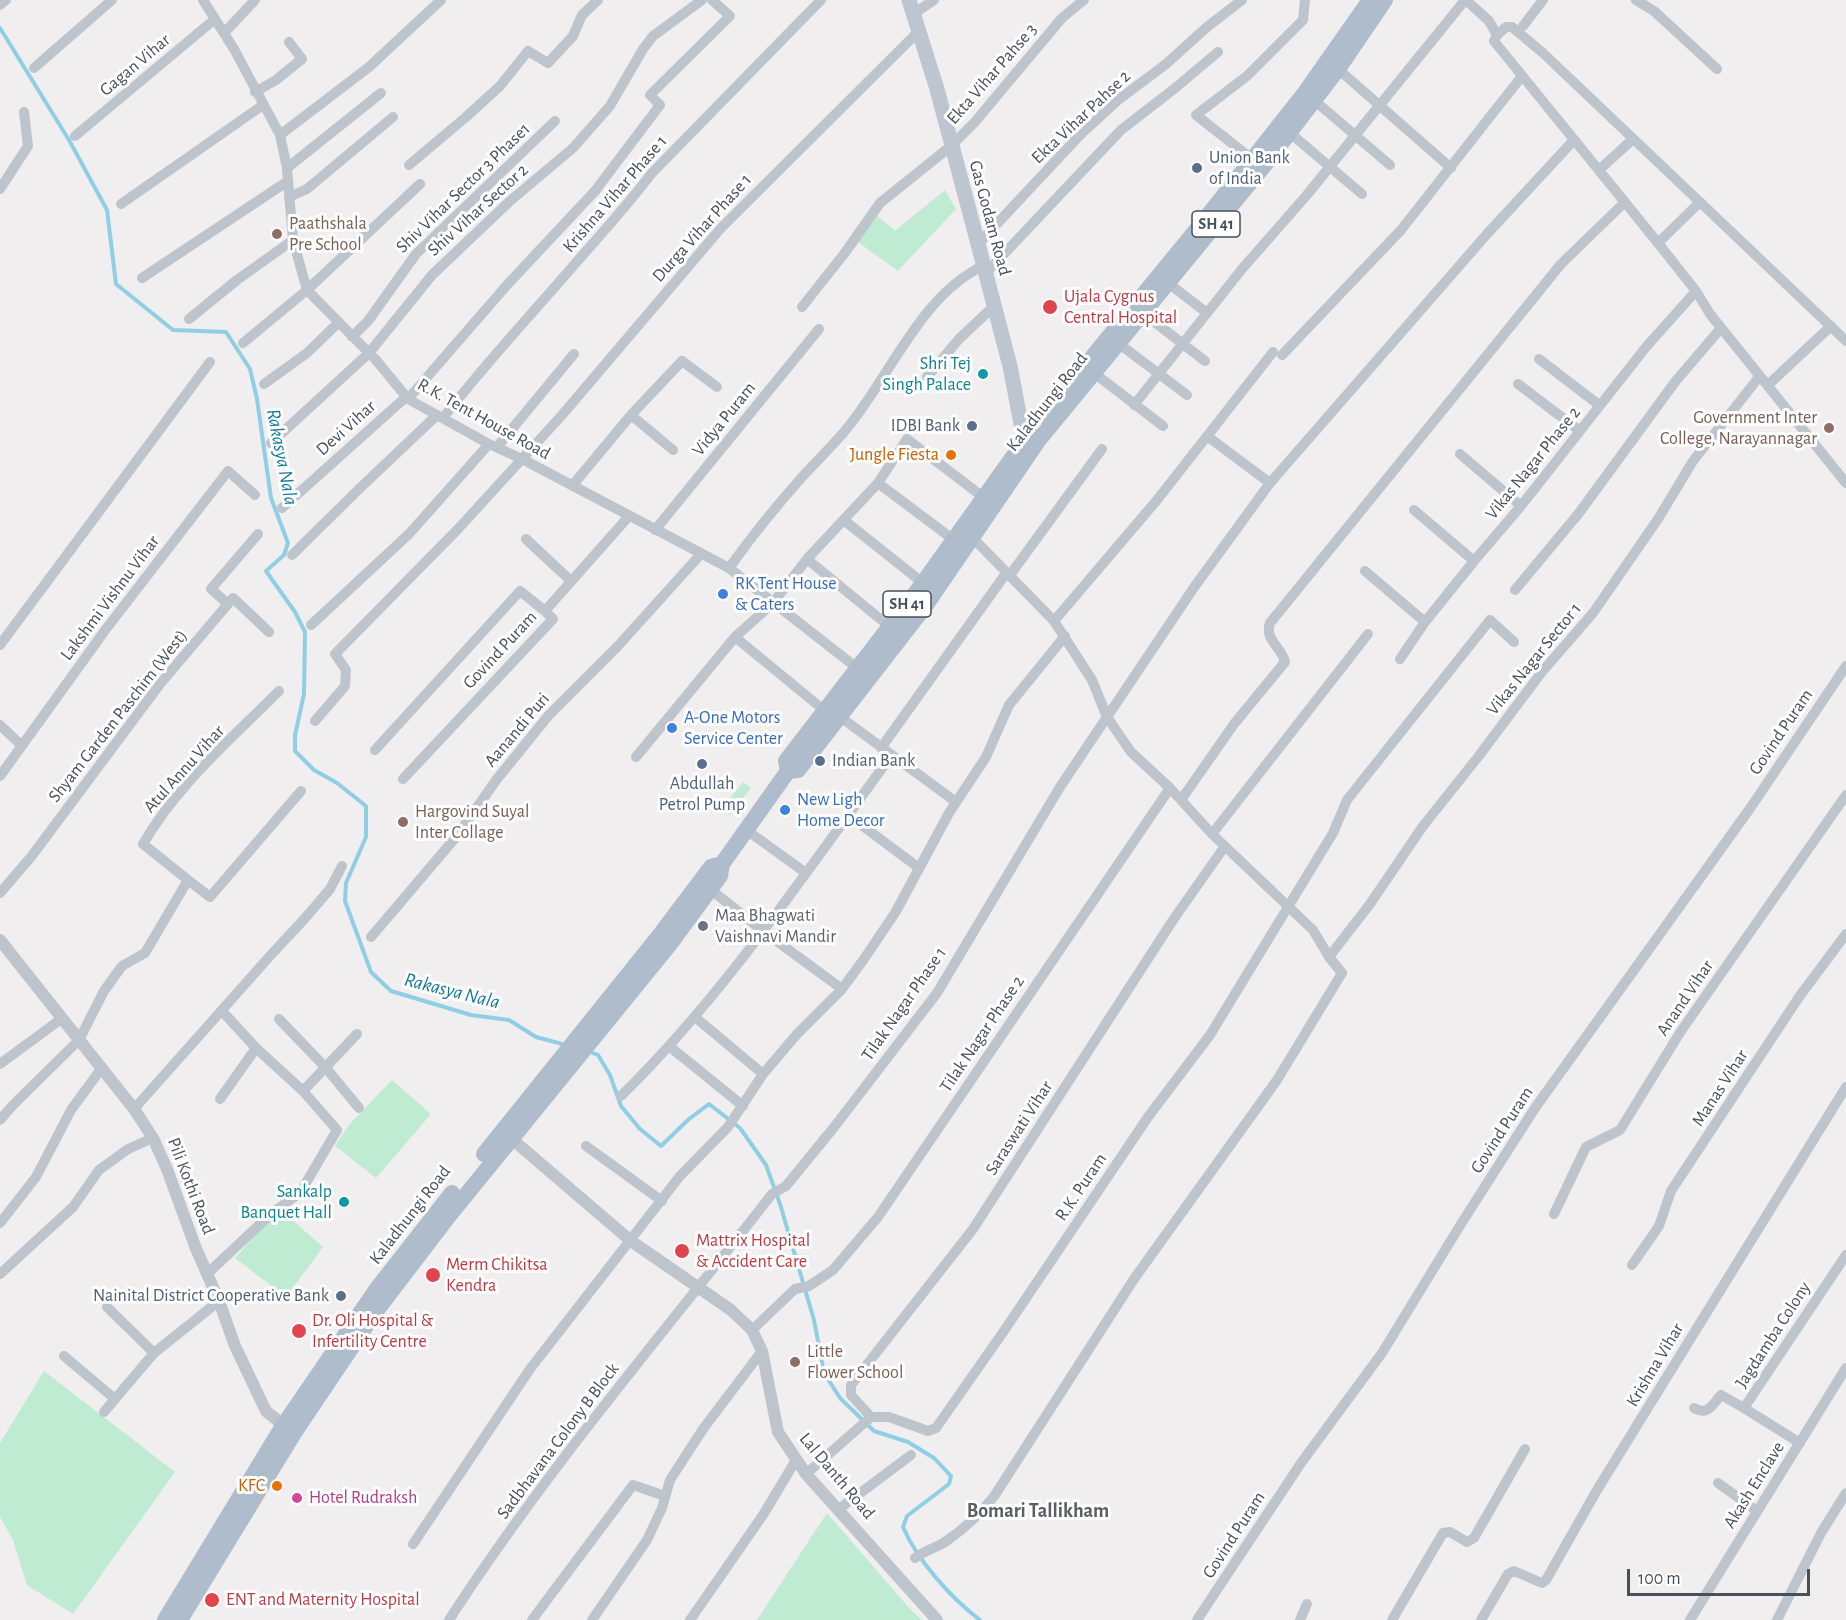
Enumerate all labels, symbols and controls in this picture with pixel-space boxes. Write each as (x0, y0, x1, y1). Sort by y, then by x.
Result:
street label: Ekta Vihar Pahse 3 (942, 19, 1042, 129)
street label: Gagan Vihar (95, 29, 175, 101)
street label: Ekta Vihar Pahse 2 (1027, 66, 1135, 168)
street label: Shiv Vihar Sector 3 Phase1 (391, 118, 535, 258)
street label: Krishna Vihar Phase 1 (558, 131, 672, 257)
place label: Union Bank of India (1209, 147, 1290, 190)
street label: Gas Godam Road (964, 158, 1016, 278)
street label: Shiv Vihar Sector 2 (423, 159, 533, 261)
marker: Union Bank of India (1190, 161, 1204, 175)
street label: Durga Vihar Phase 1 (648, 169, 756, 287)
road number: SH 41 (1192, 211, 1240, 237)
place label: Paathshala Pre School (289, 213, 367, 256)
marker: Paathshala Pre School (270, 227, 284, 241)
place label: Ujala Cygnus Central Hospital (1064, 286, 1177, 328)
marker: Ujala Cygnus Central Hospital (1041, 298, 1059, 316)
street label: Kaladhungi Road (1002, 348, 1092, 456)
place label: Shri Tej Singh Palace (883, 353, 971, 395)
marker: Shri Tej Singh Palace (976, 367, 990, 381)
street label: R.K. Tent House Road (414, 374, 554, 464)
street label: Vidya Puram (688, 378, 760, 460)
street label: Devi Vihar (312, 396, 380, 460)
street label: Vikas Nagar Phase 2 (1481, 402, 1585, 524)
water label: Rakasya Nala (261, 407, 303, 507)
place label: Government Inter College, Narayannagar (1660, 407, 1817, 450)
place label: IDBI Bank (891, 415, 960, 437)
marker: IDBI Bank (965, 419, 979, 433)
marker: Government Inter College, Narayannagar (1822, 421, 1836, 435)
place label: Jungle Fiesta (850, 444, 939, 466)
marker: Jungle Fiesta (944, 448, 958, 462)
street label: Lakshmi Vishnu Vihar (56, 531, 164, 665)
place label: RK Tent House & Caters (735, 573, 837, 616)
marker: RK Tent House & Caters (716, 587, 730, 601)
road number: SH 41 (883, 591, 931, 617)
street label: Vikas Nagar Sector 1 (1482, 598, 1586, 720)
street label: Govind Puram (458, 606, 542, 694)
street label: Shyam Garden Paschim (West) (44, 625, 192, 807)
street label: Govind Puram (1744, 685, 1818, 779)
street label: Aanandi Puri (480, 689, 554, 771)
place label: A-One Motors Service Center (684, 707, 783, 750)
street label: Atul Annu Vihar (139, 721, 229, 817)
marker: A-One Motors Service Center (665, 721, 679, 735)
place label: Indian Bank (832, 750, 915, 772)
marker: Indian Bank (813, 754, 827, 768)
marker: Abdullah Petrol Pump (695, 757, 709, 771)
place label: Abdullah Petrol Pump (659, 773, 745, 816)
place label: New Ligh Home Decor (797, 789, 885, 832)
place label: Hargovind Suyal Inter Collage (415, 801, 529, 844)
marker: New Ligh Home Decor (778, 803, 792, 817)
marker: Hargovind Suyal Inter Collage (396, 815, 410, 829)
place label: Maa Bhagwati Vaishnavi Mandir (715, 905, 836, 948)
marker: Maa Bhagwati Vaishnavi Mandir (696, 919, 710, 933)
street label: Tilak Nagar Phase 1 (857, 943, 951, 1065)
street label: Anand Vihar (1652, 956, 1718, 1040)
water label: Rakasya Nala (402, 968, 502, 1014)
street label: Tilak Nagar Phase 2 (935, 972, 1029, 1096)
street label: Manas Vihar (1687, 1046, 1753, 1130)
street label: Saraswati Vihar (981, 1077, 1057, 1179)
street label: Govind Puram (1466, 1083, 1538, 1177)
street label: Pili Kothi Road (163, 1135, 219, 1237)
street label: R.K. Puram (1050, 1149, 1112, 1225)
street label: Kaladhungi Road (365, 1161, 455, 1269)
place label: Sankalp Banquet Hall (240, 1181, 332, 1224)
marker: Sankalp Banquet Hall (337, 1195, 351, 1209)
place label: Mattrix Hospital & Accident Care (696, 1230, 810, 1272)
marker: Mattrix Hospital & Accident Care (673, 1242, 691, 1260)
place label: Merm Chikitsa Kendra (446, 1254, 548, 1296)
marker: Merm Chikitsa Kendra (424, 1266, 442, 1284)
street label: Jagdamba Colony (1731, 1278, 1815, 1392)
place label: Nainital District Cooperative Bank (93, 1285, 329, 1307)
marker: Nainital District Cooperative Bank (334, 1289, 348, 1303)
place label: Dr. Oli Hospital & Infertility Centre (312, 1310, 433, 1352)
street label: Krishna Vihar (1622, 1319, 1688, 1411)
marker: Dr. Oli Hospital & Infertility Centre (290, 1322, 308, 1340)
place label: Little Flower School (807, 1341, 903, 1384)
marker: Little Flower School (788, 1355, 802, 1369)
street label: Sadbhavana Colony B Block (492, 1359, 624, 1523)
street label: Lal Danth Road (795, 1428, 879, 1524)
street label: Akash Enclave (1719, 1438, 1789, 1532)
place label: KFC (238, 1475, 265, 1497)
marker: KFC (270, 1479, 284, 1493)
place label: Hotel Rudraksh (309, 1487, 417, 1509)
street label: Govind Puram (1198, 1488, 1270, 1582)
marker: Hotel Rudraksh (290, 1491, 304, 1505)
district label: Bomari Tallikham (967, 1499, 1109, 1523)
scale bar (1630, 1557, 1813, 1595)
text: 100 m (1638, 1570, 1681, 1588)
place label: ENT and Maternity Hospital (226, 1589, 420, 1611)
marker: ENT and Maternity Hospital (203, 1591, 221, 1609)

